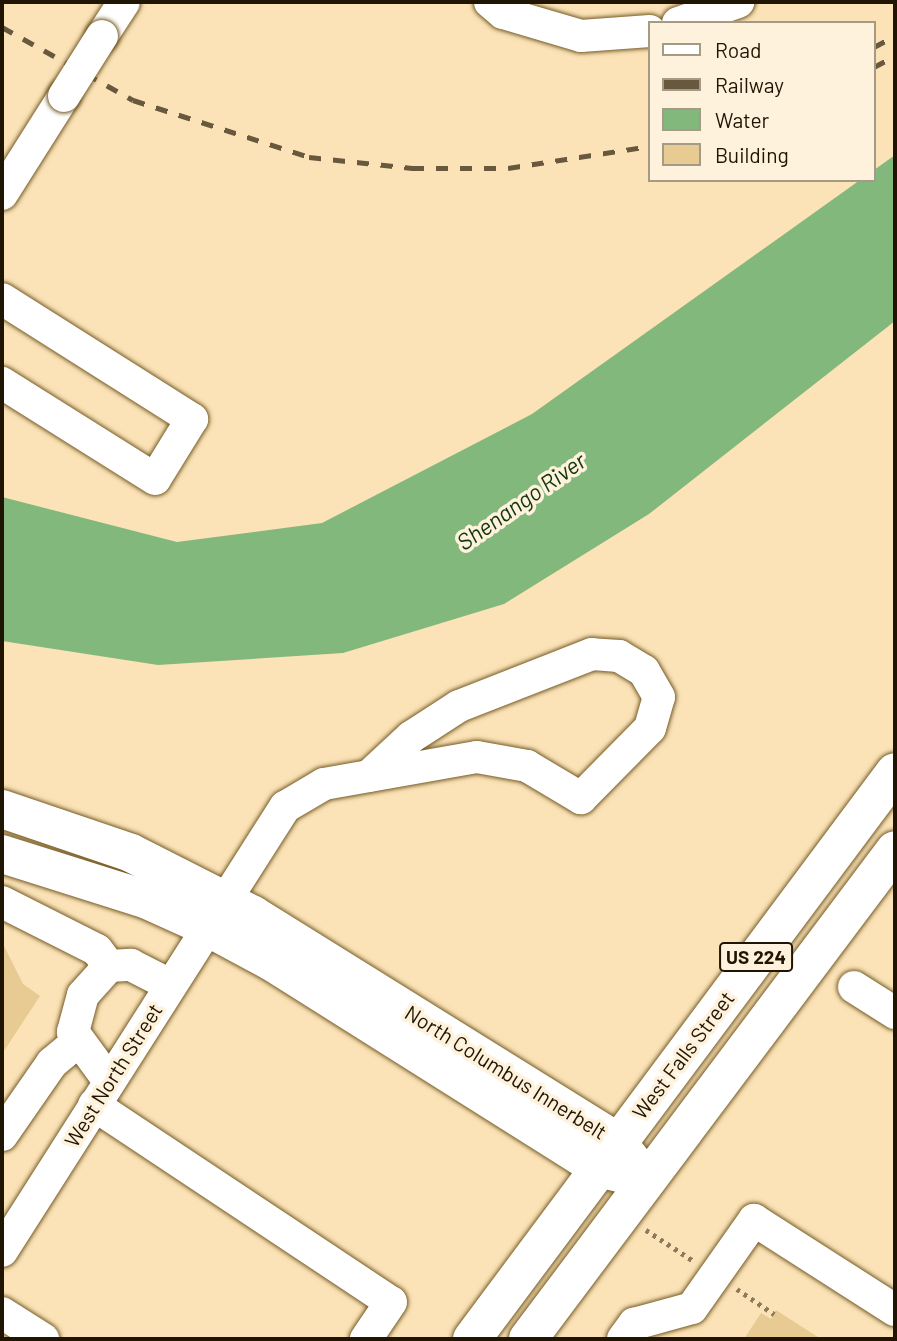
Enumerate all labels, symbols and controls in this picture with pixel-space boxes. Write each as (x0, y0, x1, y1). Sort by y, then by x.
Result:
legend (648, 21, 876, 182)
text: Road (715, 37, 761, 62)
text: Railway (715, 72, 784, 97)
text: Water (715, 107, 769, 132)
text: Building (715, 142, 789, 167)
water label: Shenango River (451, 446, 591, 556)
road number: US 224 (718, 942, 794, 973)
street label: West Falls Street (627, 986, 739, 1124)
street label: West North Street (59, 999, 167, 1151)
street label: North Columbus Innerbelt (400, 1000, 612, 1144)

